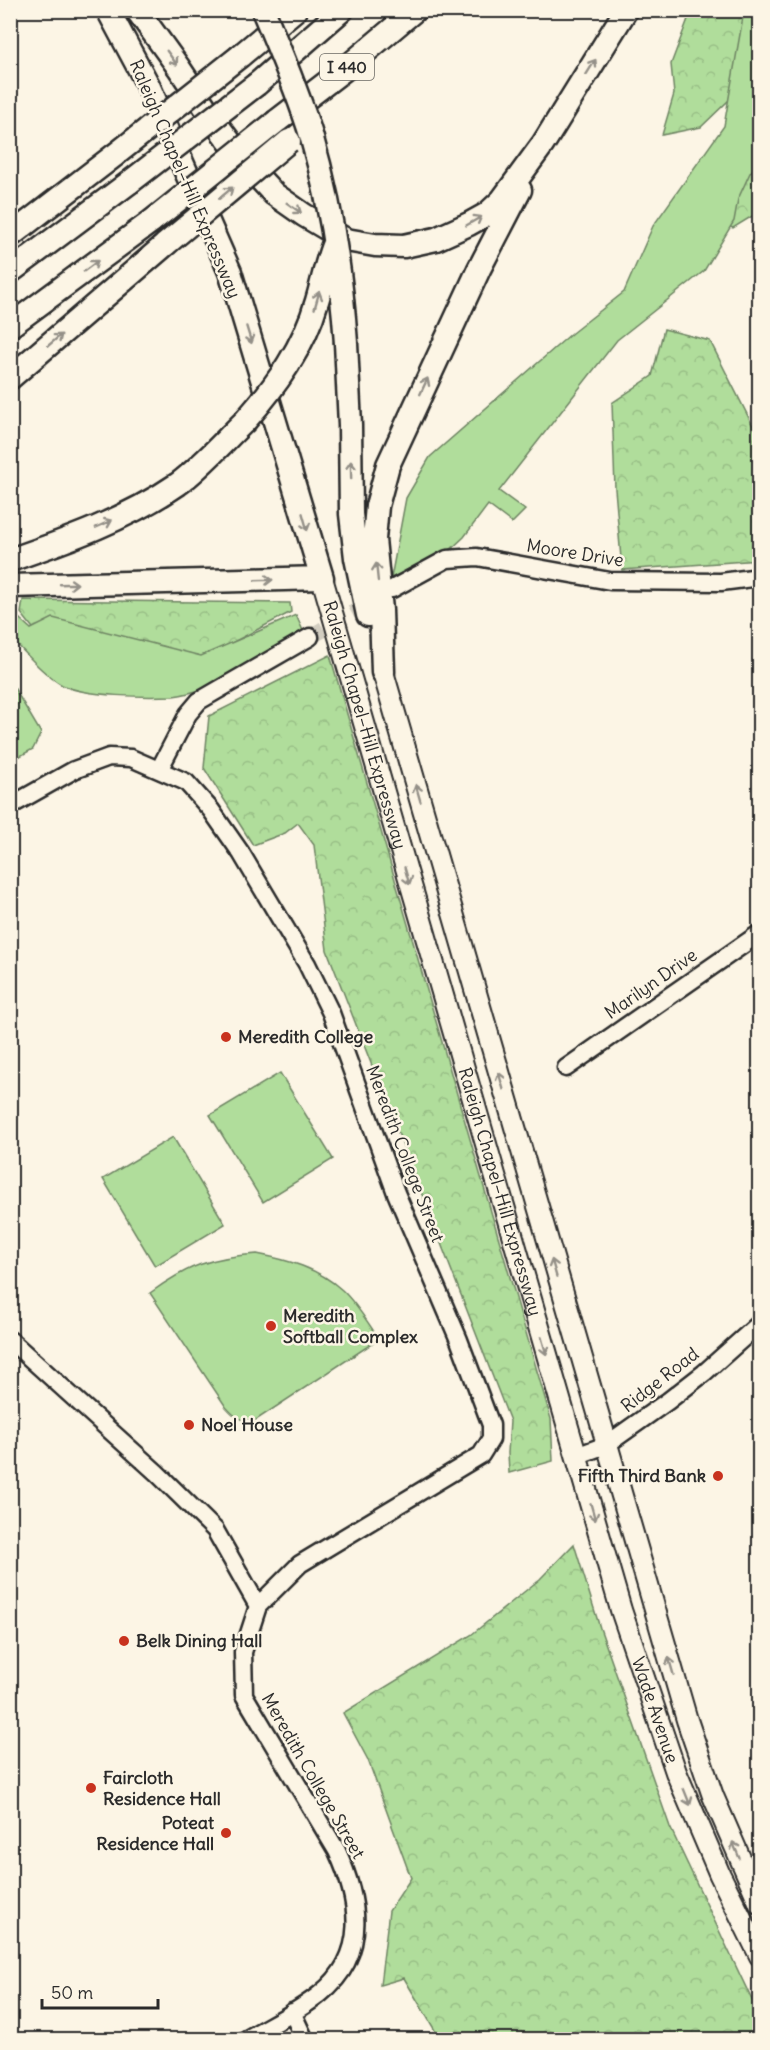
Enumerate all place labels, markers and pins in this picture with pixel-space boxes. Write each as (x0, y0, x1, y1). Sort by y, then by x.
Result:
place label: Meredith College (238, 1025, 374, 1048)
marker: Meredith College (219, 1030, 233, 1044)
place label: Meredith Softball Complex (283, 1304, 418, 1348)
marker: Meredith Softball Complex (264, 1319, 278, 1333)
place label: Noel House (201, 1413, 293, 1436)
marker: Noel House (182, 1418, 196, 1432)
place label: Fifth Third Bank (578, 1464, 706, 1487)
marker: Fifth Third Bank (711, 1469, 725, 1483)
place label: Belk Dining Hall (136, 1629, 262, 1652)
marker: Belk Dining Hall (117, 1634, 131, 1648)
place label: Faircloth Residence Hall (103, 1766, 221, 1810)
marker: Faircloth Residence Hall (84, 1781, 98, 1795)
place label: Poteat Residence Hall (96, 1811, 215, 1855)
marker: Poteat Residence Hall (219, 1826, 233, 1840)

